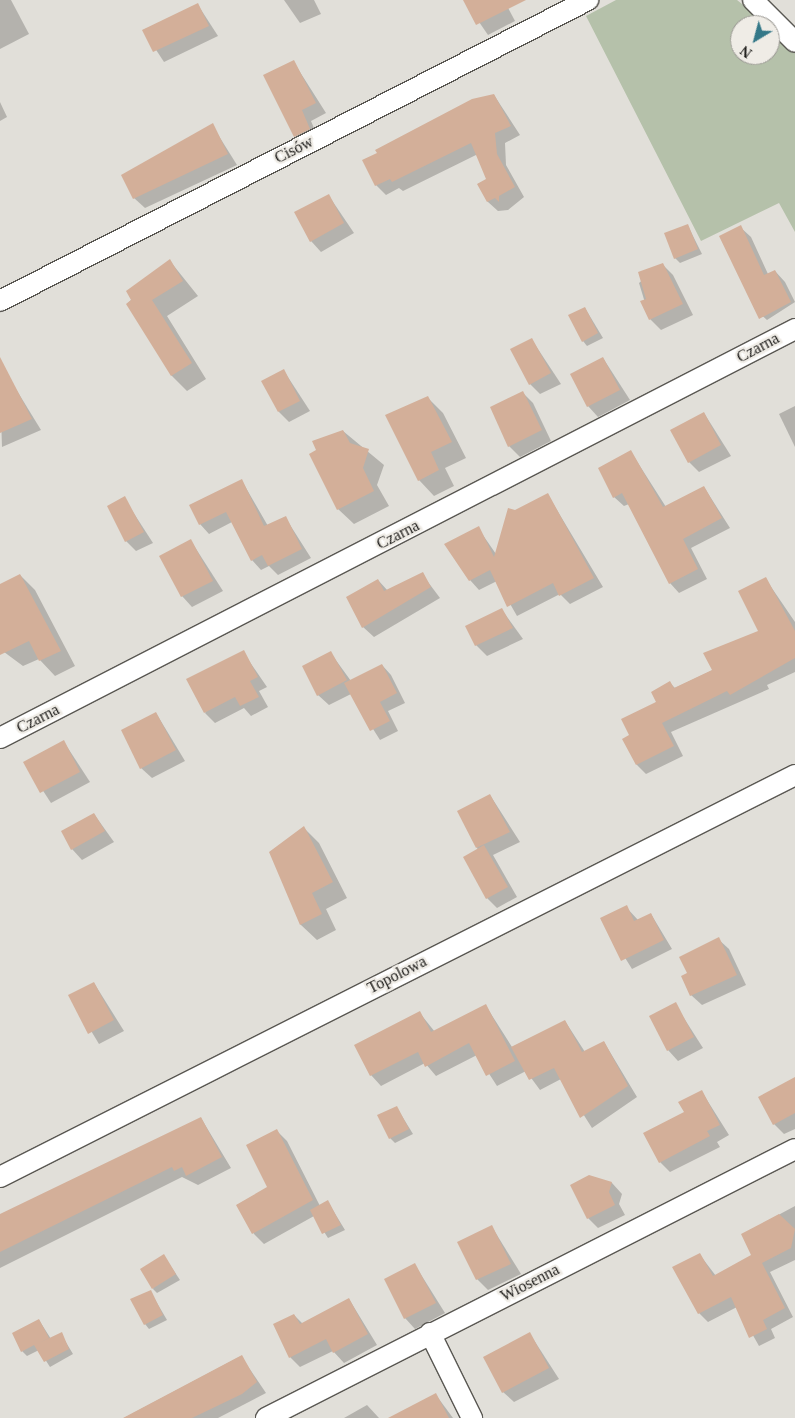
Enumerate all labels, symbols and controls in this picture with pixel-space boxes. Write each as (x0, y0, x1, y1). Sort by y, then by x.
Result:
north arrow (730, 15, 780, 65)
text: N (738, 43, 755, 61)
street label: Cisów (271, 132, 317, 168)
street label: Czarna (733, 329, 783, 367)
street label: Czarna (373, 516, 423, 554)
street label: Czarna (13, 700, 63, 738)
street label: Topolowa (364, 952, 430, 998)
street label: Wiosenna (497, 1260, 563, 1306)

